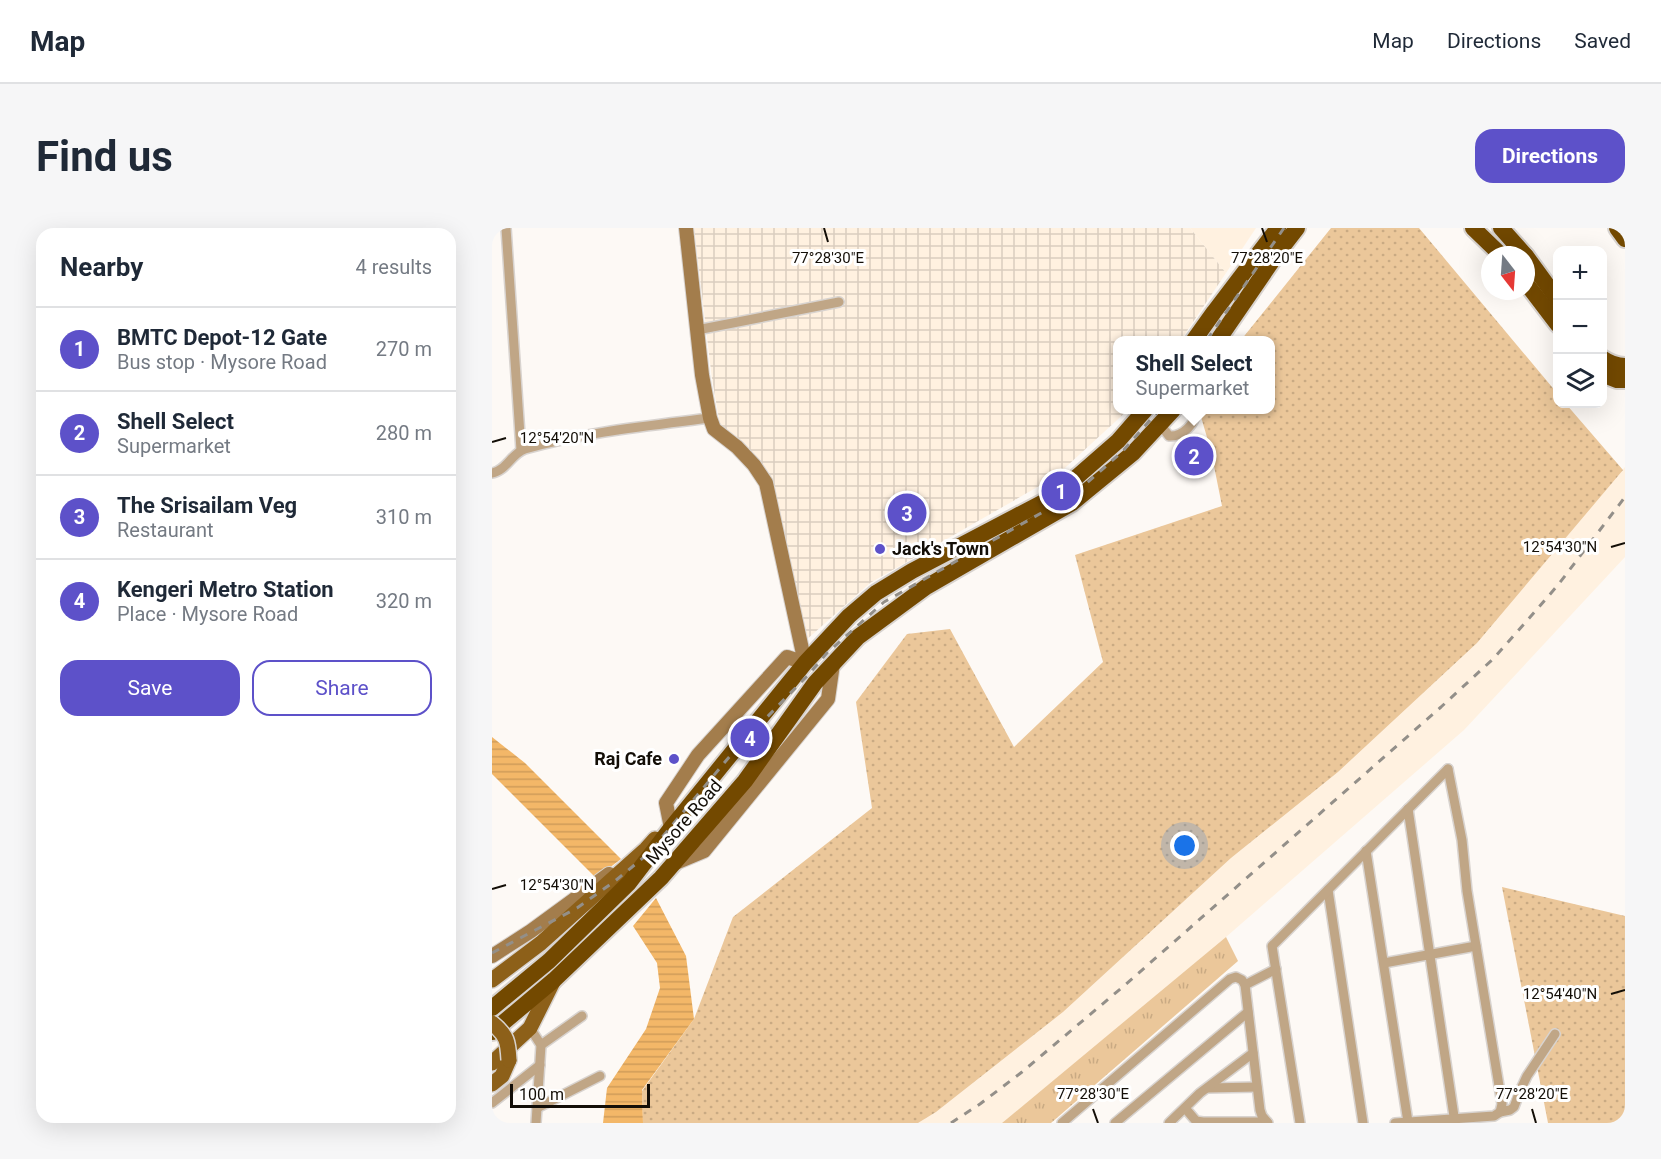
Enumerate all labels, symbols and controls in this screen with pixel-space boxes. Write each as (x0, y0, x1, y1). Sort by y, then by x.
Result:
text: Map (30, 25, 85, 58)
text: Map (1372, 29, 1414, 53)
text: Directions (1447, 29, 1541, 53)
text: Saved (1574, 29, 1631, 53)
button: Directions (1475, 129, 1625, 183)
text: Find us (36, 132, 173, 181)
north arrow (1481, 246, 1535, 300)
map controls (1553, 246, 1607, 408)
button: + (1553, 246, 1607, 300)
text: 77°28'30"E (792, 249, 865, 267)
text: 77°28'20"E (1231, 249, 1304, 267)
text: Nearby (60, 252, 143, 282)
text: 4 results (356, 255, 432, 279)
button: − (1553, 300, 1607, 354)
text: BMTC Depot-12 Gate (117, 325, 327, 350)
popup (1113, 336, 1275, 414)
text: 1 (74, 337, 85, 361)
text: 270 m (376, 337, 432, 361)
text: Bus stop · Mysore Road (117, 350, 327, 374)
text: Shell Select (1136, 351, 1252, 376)
button: layers (1553, 354, 1607, 408)
text: Supermarket (1136, 376, 1249, 400)
text: Shell Select (117, 409, 234, 434)
text: 2 (74, 421, 85, 445)
text: 280 m (376, 421, 432, 445)
text: 12°54'20"N (520, 429, 594, 447)
text: Supermarket (117, 434, 231, 458)
pin: 2 (1174, 434, 1214, 478)
pin: 1 (1042, 468, 1080, 514)
pin: 3 (888, 490, 926, 536)
text: The Srisailam Veg (117, 493, 297, 518)
text: 3 (74, 505, 85, 529)
text: 310 m (376, 505, 432, 529)
text: Restaurant (117, 518, 214, 542)
place label: Jack's Town (892, 538, 989, 559)
text: 12°54'30"N (1523, 538, 1597, 556)
marker: Jack's Town (873, 542, 887, 556)
text: Kengeri Metro Station (117, 577, 334, 602)
text: 4 (74, 589, 85, 613)
text: 320 m (376, 589, 432, 613)
text: Place · Mysore Road (117, 602, 298, 626)
button: Save (60, 660, 240, 716)
button: Share (252, 660, 432, 716)
pin: 4 (730, 716, 770, 760)
place label: Raj Cafe (594, 748, 662, 769)
marker: Raj Cafe (667, 752, 681, 766)
street label: Mysore Road (641, 775, 726, 868)
your location (1170, 831, 1199, 860)
text: 12°54'30"N (520, 876, 594, 894)
text: 12°54'40"N (1523, 985, 1597, 1003)
scale bar (510, 1081, 650, 1108)
text: 100 m (519, 1085, 564, 1104)
text: 77°28'30"E (1057, 1085, 1130, 1103)
text: 77°28'20"E (1496, 1085, 1569, 1103)

